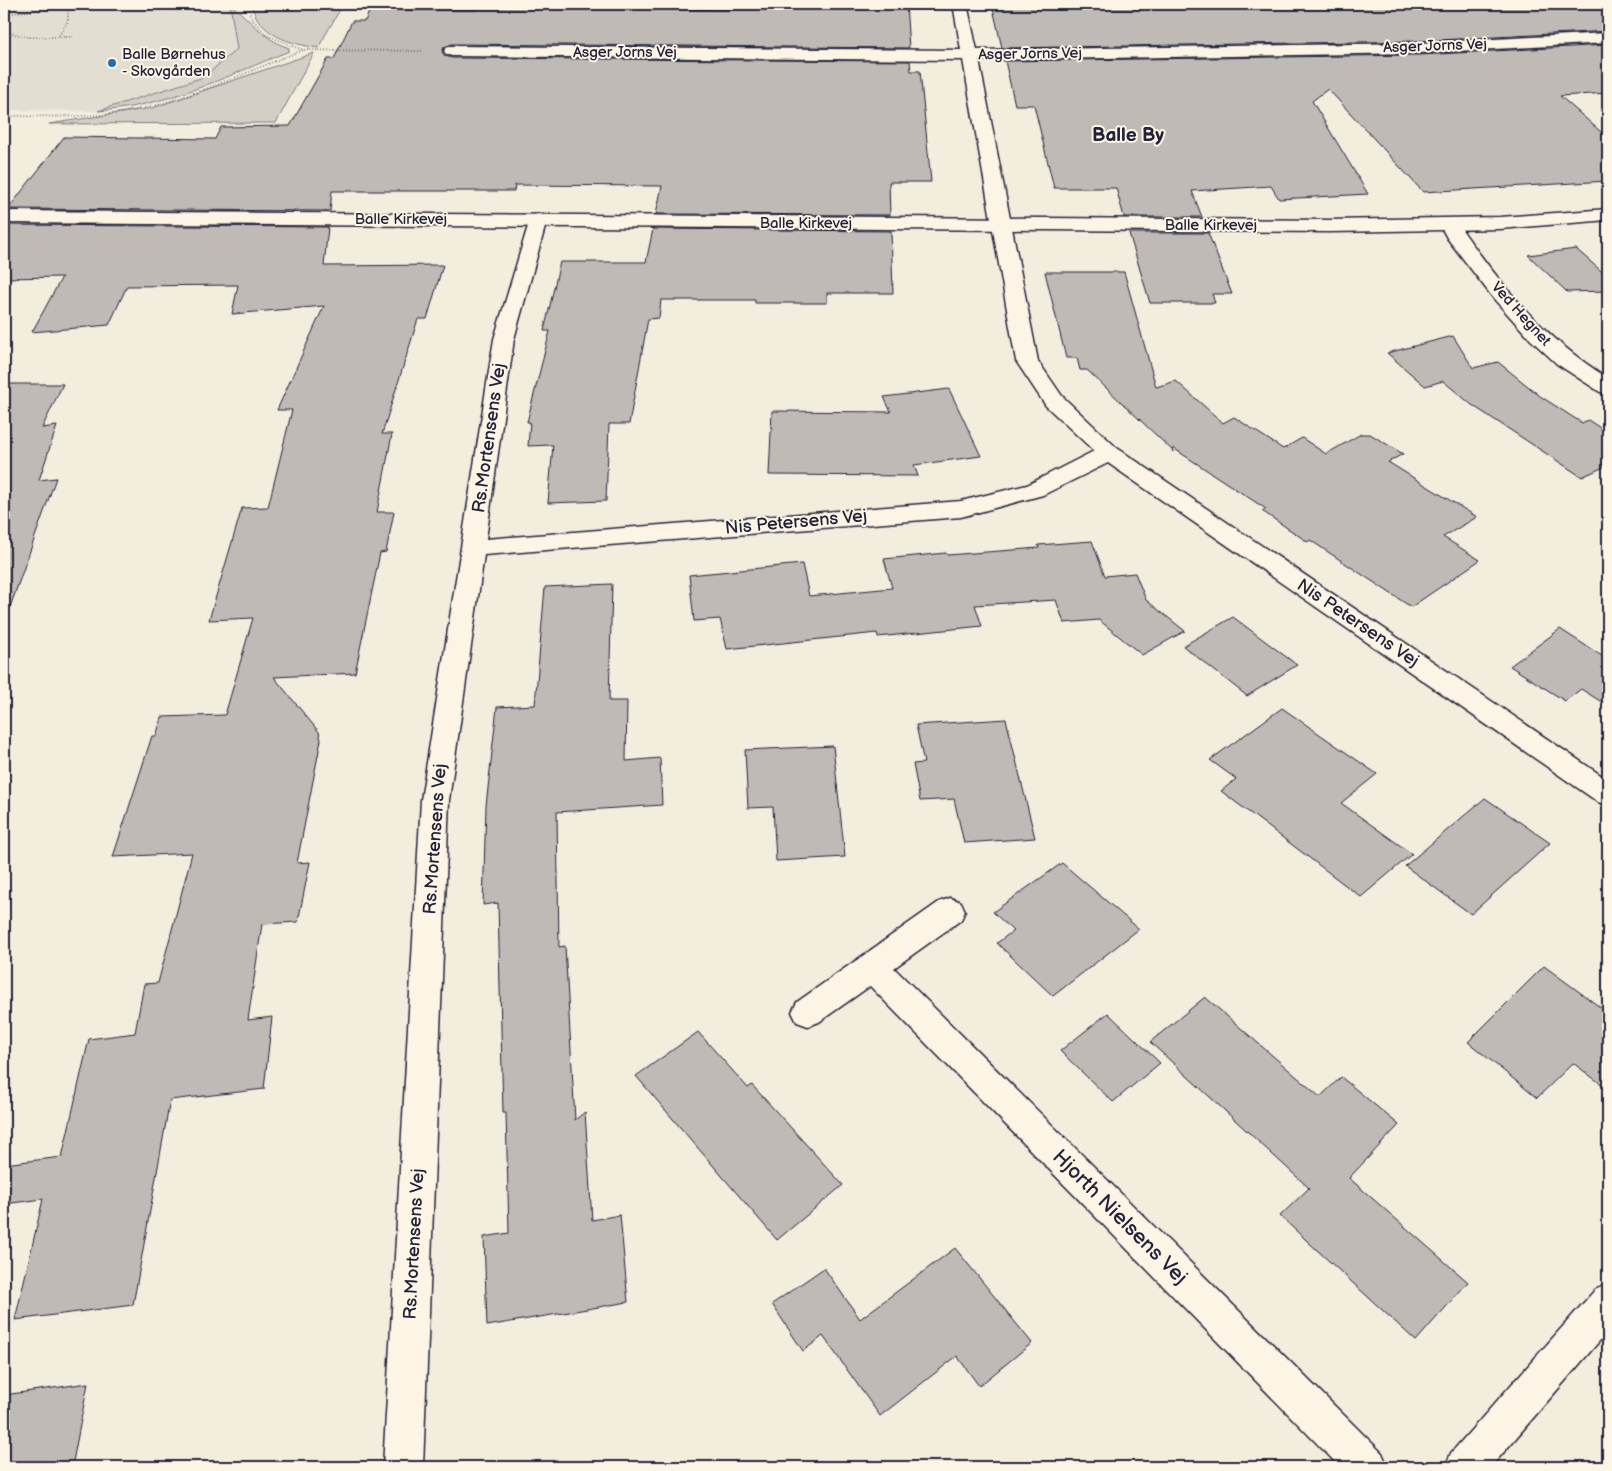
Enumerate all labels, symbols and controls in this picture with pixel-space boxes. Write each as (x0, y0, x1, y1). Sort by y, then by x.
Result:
street label: Asger Jorns Vej (1383, 35, 1487, 57)
street label: Asger Jorns Vej (573, 43, 677, 62)
street label: Asger Jorns Vej (978, 44, 1082, 64)
place label: Balle Børnehus - Skovgården (122, 45, 226, 81)
marker: Balle Børnehus - Skovgården (106, 57, 118, 69)
district label: Balle By (1092, 124, 1164, 147)
street label: Balle Kirkevej (355, 210, 447, 229)
street label: Balle Kirkevej (760, 214, 852, 233)
street label: Balle Kirkevej (1165, 216, 1257, 235)
street label: Ved Hegnet (1487, 278, 1555, 350)
street label: Rs.Mortensens Vej (468, 362, 510, 514)
street label: Nis Petersens Vej (724, 505, 868, 539)
street label: Nis Petersens Vej (1293, 574, 1423, 672)
street label: Rs.Mortensens Vej (419, 763, 451, 915)
street label: Hjorth Nielsens Vej (1047, 1144, 1193, 1290)
street label: Rs.Mortensens Vej (400, 1168, 428, 1320)

